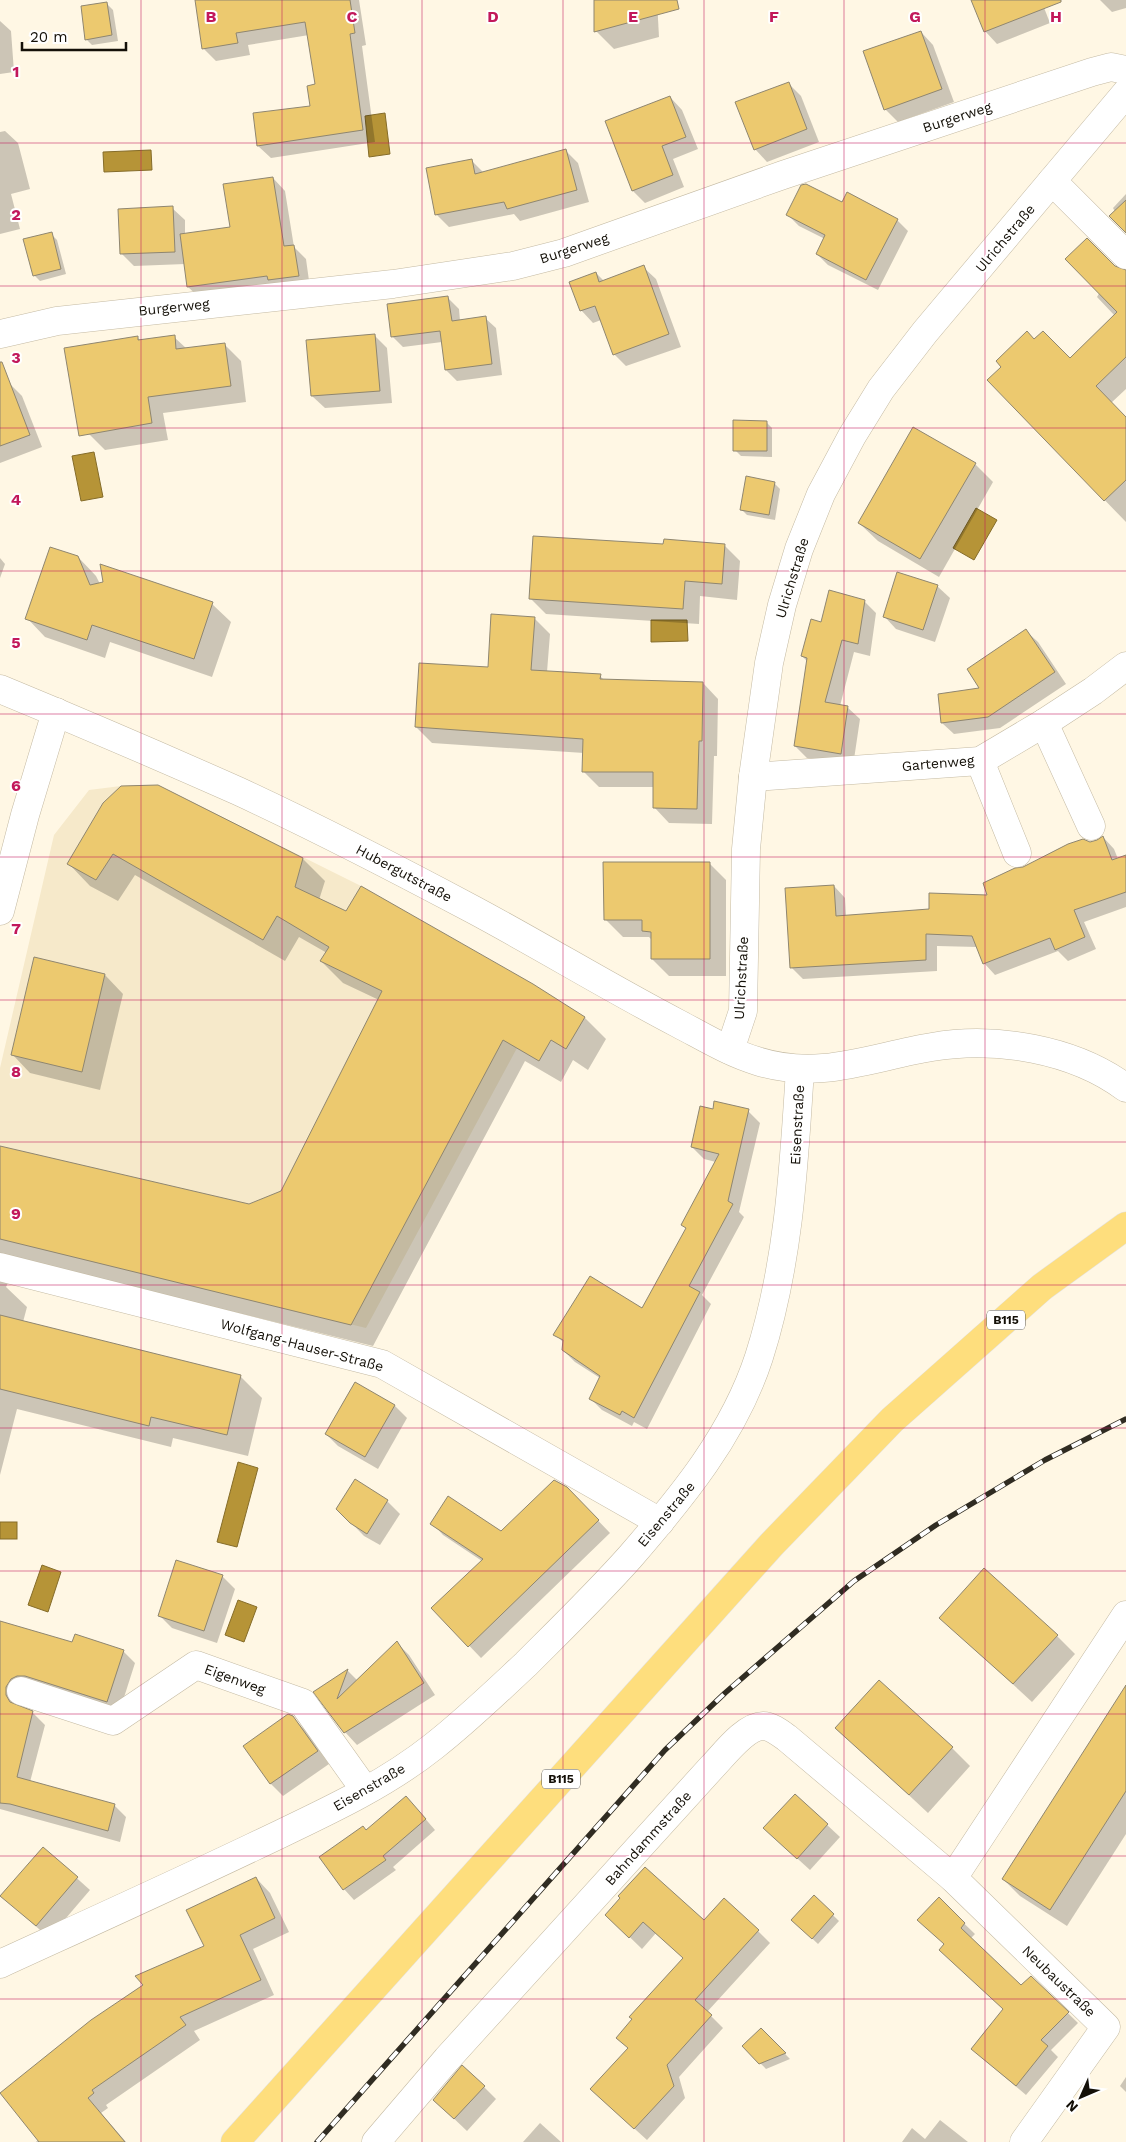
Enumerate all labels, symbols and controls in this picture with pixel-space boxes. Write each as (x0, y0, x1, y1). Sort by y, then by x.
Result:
text: B (206, 7, 217, 26)
text: C (347, 7, 358, 26)
text: D (487, 7, 499, 26)
text: E (628, 7, 638, 26)
text: F (769, 7, 779, 26)
text: G (909, 7, 921, 26)
text: H (1050, 7, 1062, 26)
scale bar (22, 20, 126, 52)
text: 20 m (30, 28, 68, 46)
text: 1 (13, 62, 19, 81)
street label: Burgerweg (921, 98, 994, 136)
street label: Ulrichstraße (972, 201, 1038, 275)
text: 2 (11, 205, 21, 224)
street label: Burgerweg (538, 229, 611, 267)
street label: Burgerweg (138, 295, 211, 319)
text: 3 (11, 348, 21, 367)
text: 4 (11, 490, 21, 509)
street label: Ulrichstraße (772, 536, 812, 620)
text: 5 (11, 633, 21, 652)
street label: Gartenweg (901, 752, 976, 774)
text: 6 (11, 776, 21, 795)
street label: Hubergutstraße (353, 841, 455, 905)
text: 7 (11, 919, 21, 938)
street label: Ulrichstraße (731, 936, 751, 1020)
text: 8 (11, 1062, 21, 1081)
street label: Eisenstraße (787, 1085, 807, 1165)
text: 9 (11, 1204, 21, 1223)
road number: B115 (987, 1310, 1025, 1330)
street label: Wolfgang-Hauser-Straße (219, 1315, 385, 1375)
street label: Eisenstraße (634, 1478, 698, 1550)
street label: Eigenweg (202, 1661, 268, 1698)
street label: Eisenstraße (330, 1760, 408, 1814)
road number: B115 (542, 1770, 580, 1788)
street label: Bahndammstraße (602, 1788, 694, 1888)
street label: Neubaustraße (1019, 1942, 1099, 2020)
north arrow (1056, 2072, 1106, 2122)
text: N (1062, 2097, 1081, 2116)

